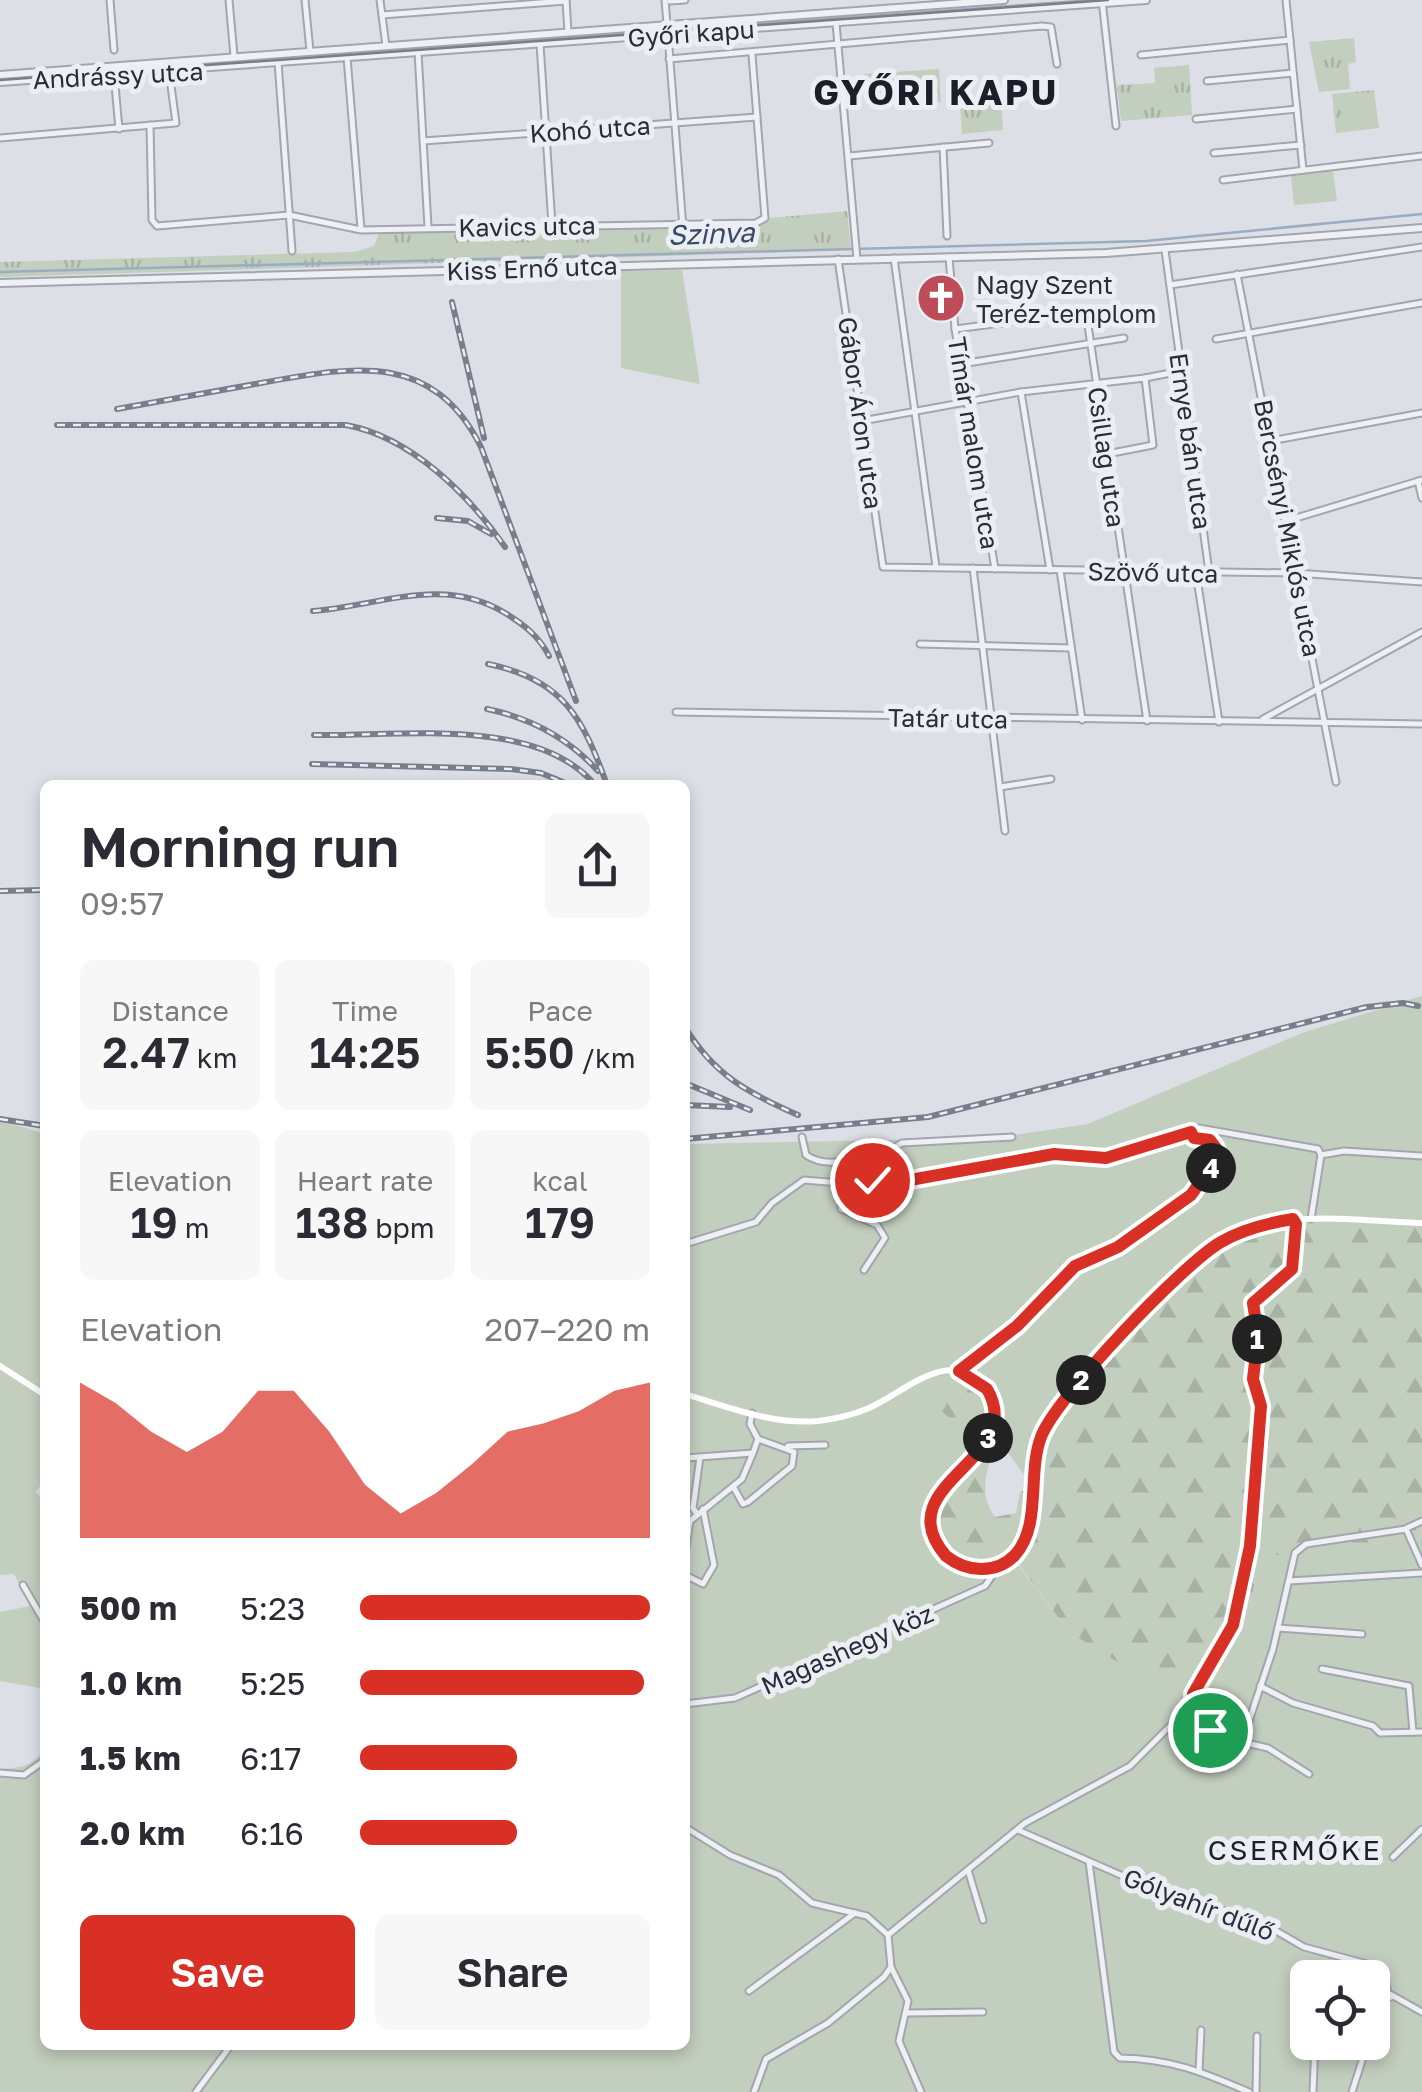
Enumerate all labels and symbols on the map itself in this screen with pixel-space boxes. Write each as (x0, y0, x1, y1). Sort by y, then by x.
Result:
street label: Győri kapu (626, 13, 756, 53)
street label: Andrássy utca (32, 55, 204, 95)
district label: GYŐRI KAPU (813, 71, 1059, 113)
street label: Kohó utca (528, 109, 652, 149)
street label: Kavics utca (458, 209, 596, 243)
water label: Szinva (667, 215, 756, 251)
street label: Kiss Ernő utca (446, 250, 618, 286)
place label: Nagy Szent Teréz-templom (976, 269, 1156, 329)
church icon: Nagy Szent Teréz-templom (915, 272, 967, 324)
street label: Gábor Áron utca (832, 315, 890, 511)
street label: Tímár malom utca (942, 335, 1006, 551)
street label: Ernye bán utca (1163, 351, 1219, 531)
street label: Csillag utca (1082, 385, 1132, 529)
street label: Bercsényi Miklós utca (1248, 397, 1328, 659)
street label: Szövő utca (1087, 555, 1219, 589)
street label: Tatár utca (888, 701, 1008, 735)
pin (830, 1138, 915, 1223)
pin: 4 (1186, 1143, 1236, 1193)
pin: 1 (1232, 1314, 1282, 1364)
pin: 2 (1056, 1355, 1106, 1405)
pin: 3 (963, 1413, 1013, 1463)
street label: Magashegy köz (756, 1597, 938, 1701)
pin (1168, 1688, 1253, 1773)
district label: CSERMŐKE (1208, 1833, 1382, 1866)
street label: Gólyahír dűlő (1119, 1861, 1279, 1947)

